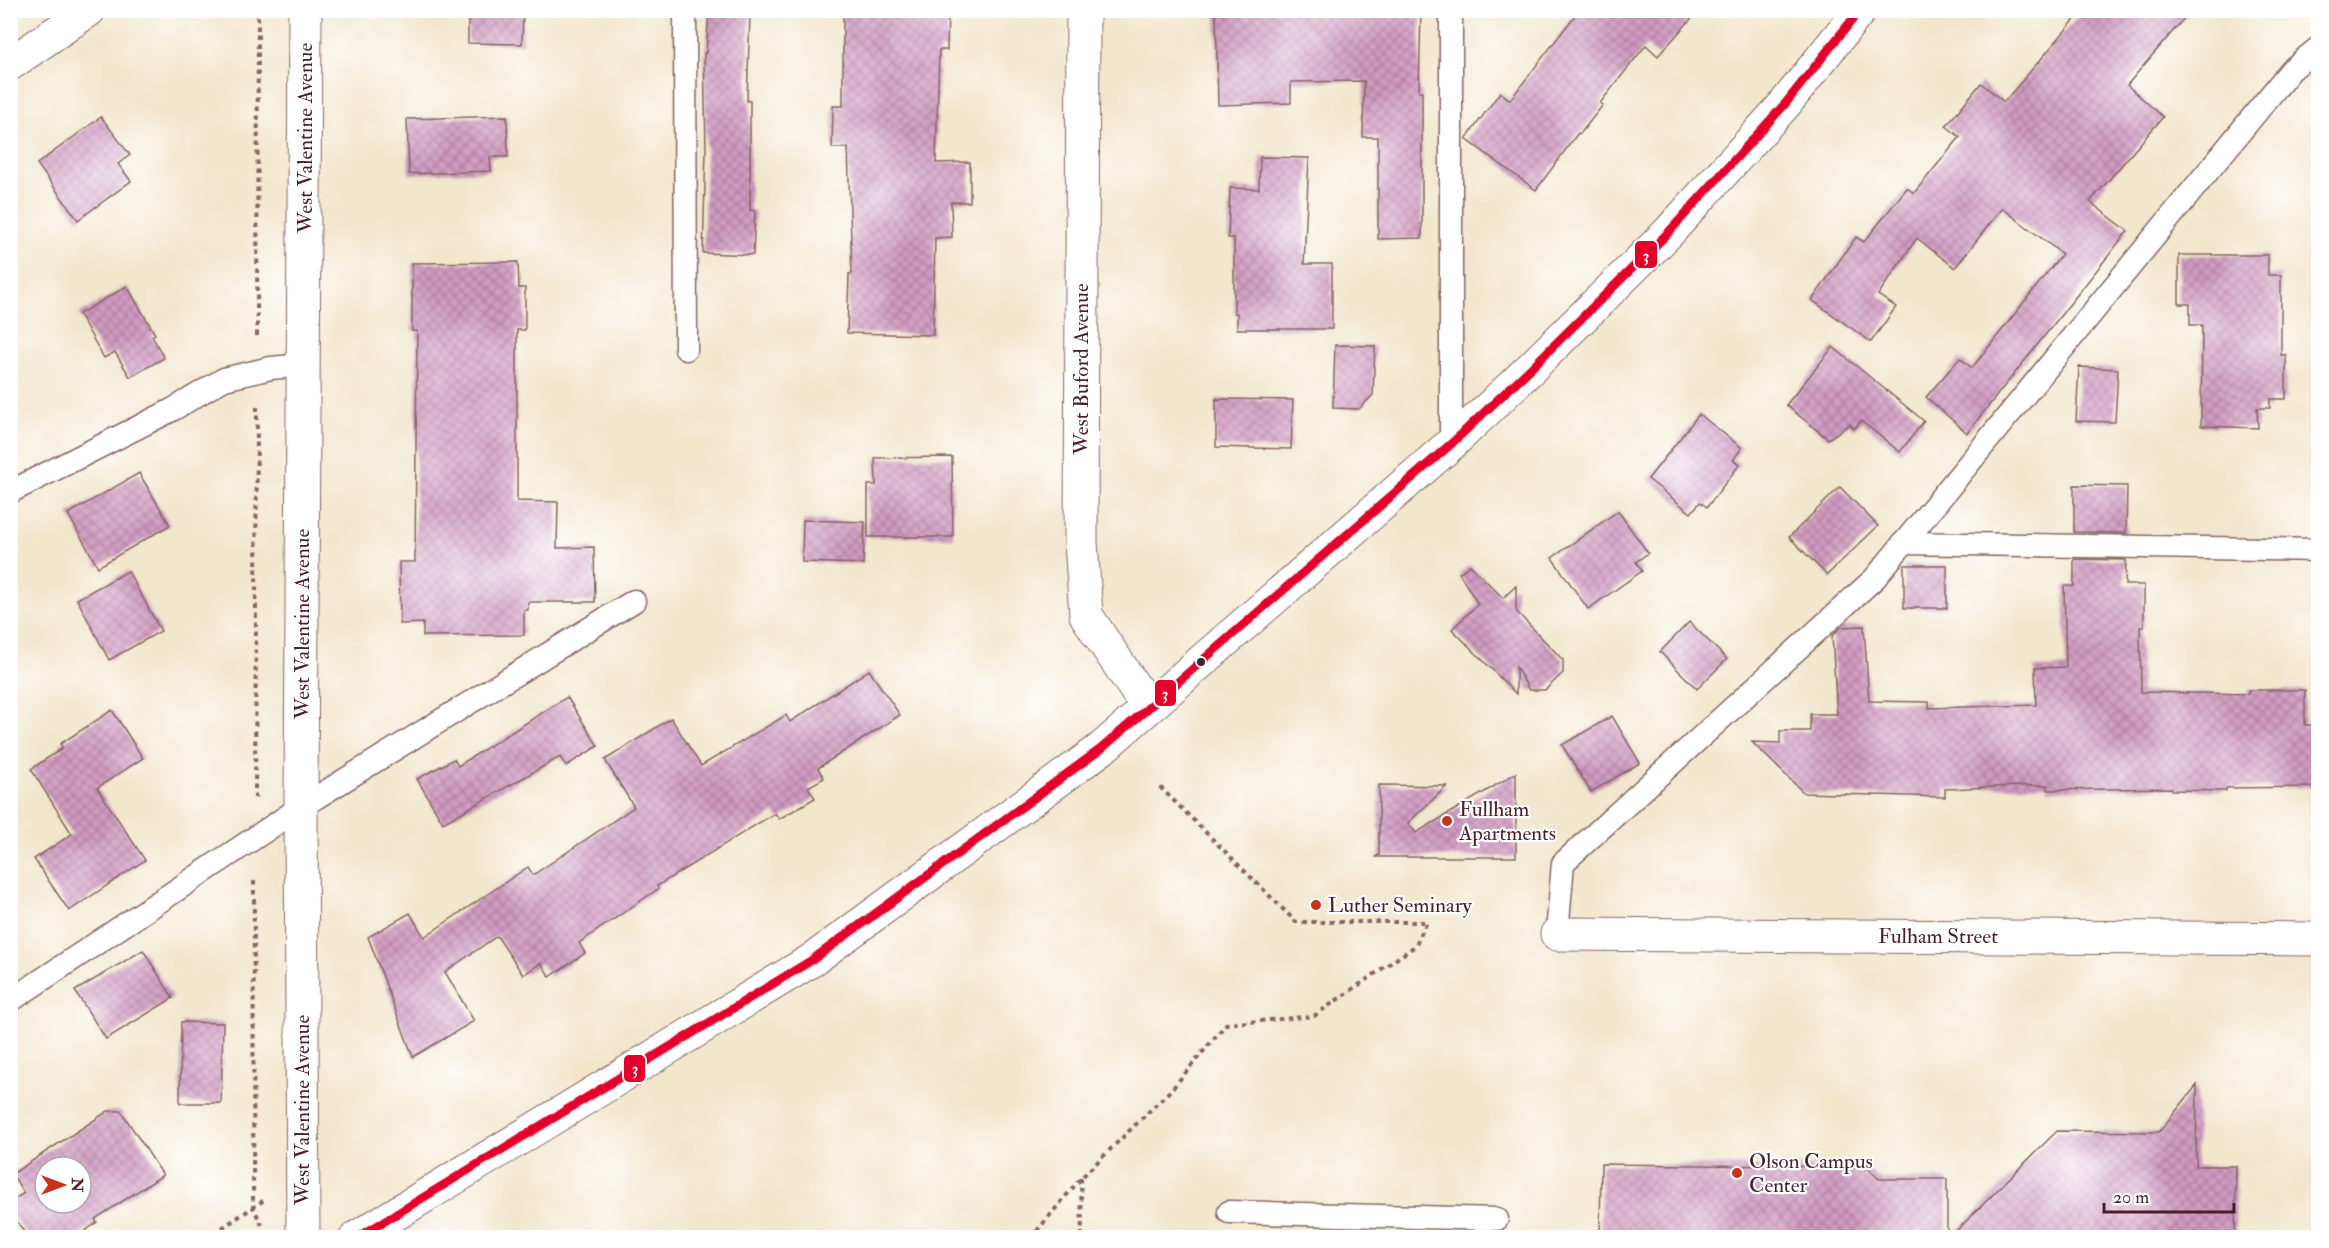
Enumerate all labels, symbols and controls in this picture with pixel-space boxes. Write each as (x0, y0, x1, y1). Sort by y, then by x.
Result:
street label: West Valentine Avenue (292, 43, 319, 234)
line badge: 3 (1634, 240, 1658, 269)
text: 3 (1643, 246, 1649, 266)
street label: West Buford Avenue (1068, 283, 1095, 456)
street label: West Valentine Avenue (289, 529, 316, 720)
unlabelled marker (1195, 656, 1207, 668)
line badge: 3 (1154, 679, 1177, 707)
text: 3 (1162, 684, 1168, 704)
place label: Fullham Apartments (1458, 796, 1556, 847)
marker: Fullham Apartments (1440, 814, 1454, 828)
place label: Luther Seminary (1328, 892, 1472, 919)
marker: Luther Seminary (1309, 898, 1323, 912)
street label: Fulham Street (1878, 923, 1998, 950)
street label: West Valentine Avenue (289, 1015, 316, 1206)
line badge: 3 (623, 1054, 646, 1083)
text: 3 (632, 1059, 638, 1079)
place label: Olson Campus Center (1749, 1148, 1873, 1199)
north arrow (33, 1155, 93, 1215)
marker: Olson Campus Center (1730, 1166, 1744, 1180)
scale bar (2104, 1176, 2234, 1214)
text: N (67, 1177, 87, 1193)
text: 20 m (2113, 1186, 2149, 1209)

